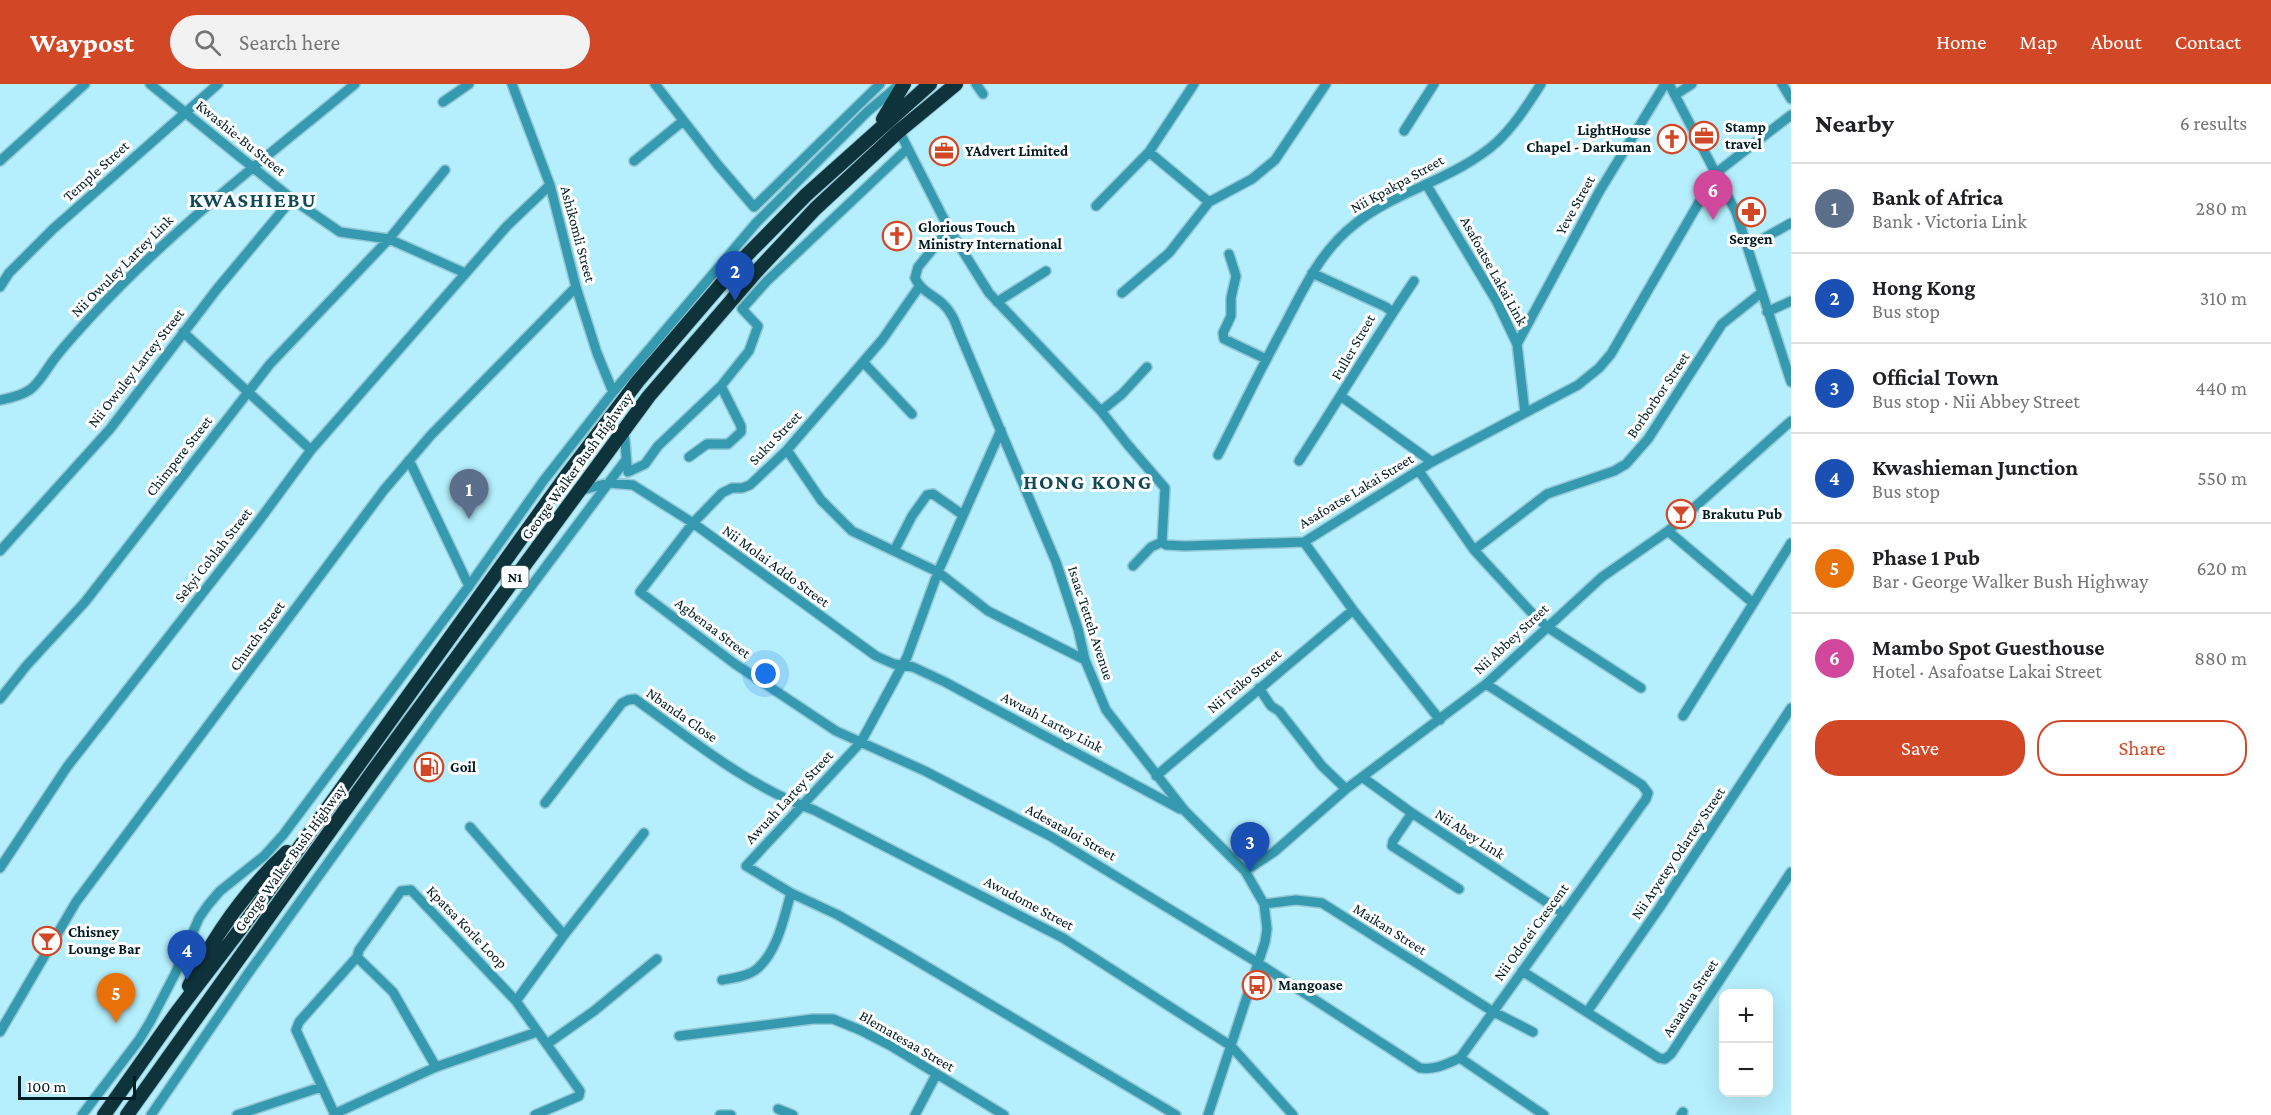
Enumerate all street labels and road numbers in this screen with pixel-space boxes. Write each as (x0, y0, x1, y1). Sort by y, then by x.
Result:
street label: Kwashie-Bu Street (193, 97, 290, 180)
street label: Temple Street (60, 137, 133, 205)
street label: Nii Kpakpa Street (1348, 151, 1448, 217)
street label: Yeve Street (1552, 172, 1598, 237)
street label: Ashikomli Street (557, 184, 599, 285)
street label: Nii Owuley Lartey Link (68, 211, 178, 321)
street label: Asafoatse Lakai Link (1457, 214, 1531, 329)
street label: Nii Owuley Lartey Street (85, 305, 189, 431)
street label: Fuller Street (1328, 311, 1379, 383)
street label: Borborbor Street (1623, 348, 1693, 441)
street label: George Walker Bush Highway (518, 389, 637, 543)
street label: Suku Street (746, 407, 805, 468)
street label: Chimpere Street (143, 412, 217, 500)
street label: Asafoatse Lakai Street (1296, 450, 1417, 531)
street label: Sekyi Coblah Street (171, 504, 256, 606)
street label: Nii Molai Addo Street (720, 522, 833, 611)
street label: Isaac Tetteh Avenue (1065, 564, 1117, 682)
road number: N1 (502, 566, 528, 588)
street label: Agbenaa Street (672, 595, 755, 663)
street label: Church Street (226, 597, 288, 674)
street label: Nii Abbey Street (1470, 600, 1553, 678)
street label: Nii Teiko Street (1204, 645, 1285, 716)
street label: Nbanda Close (643, 685, 721, 746)
street label: Awuah Lartey Link (998, 689, 1106, 757)
street label: Awuah Lartey Street (742, 747, 838, 847)
street label: George Walker Bush Highway (231, 781, 350, 935)
street label: Nii Aryetey Odartey Street (1628, 783, 1730, 922)
street label: Adesataloi Street (1023, 801, 1120, 864)
street label: Nii Abey Link (1432, 806, 1508, 864)
street label: Awudome Street (981, 873, 1077, 934)
street label: Nii Odotei Crescent (1490, 879, 1572, 984)
street label: Kpatsa Korle Loop (423, 882, 511, 972)
street label: Maikan Street (1350, 900, 1430, 958)
street label: Asaadua Street (1659, 955, 1722, 1040)
street label: Blematesaa Street (857, 1007, 958, 1075)

